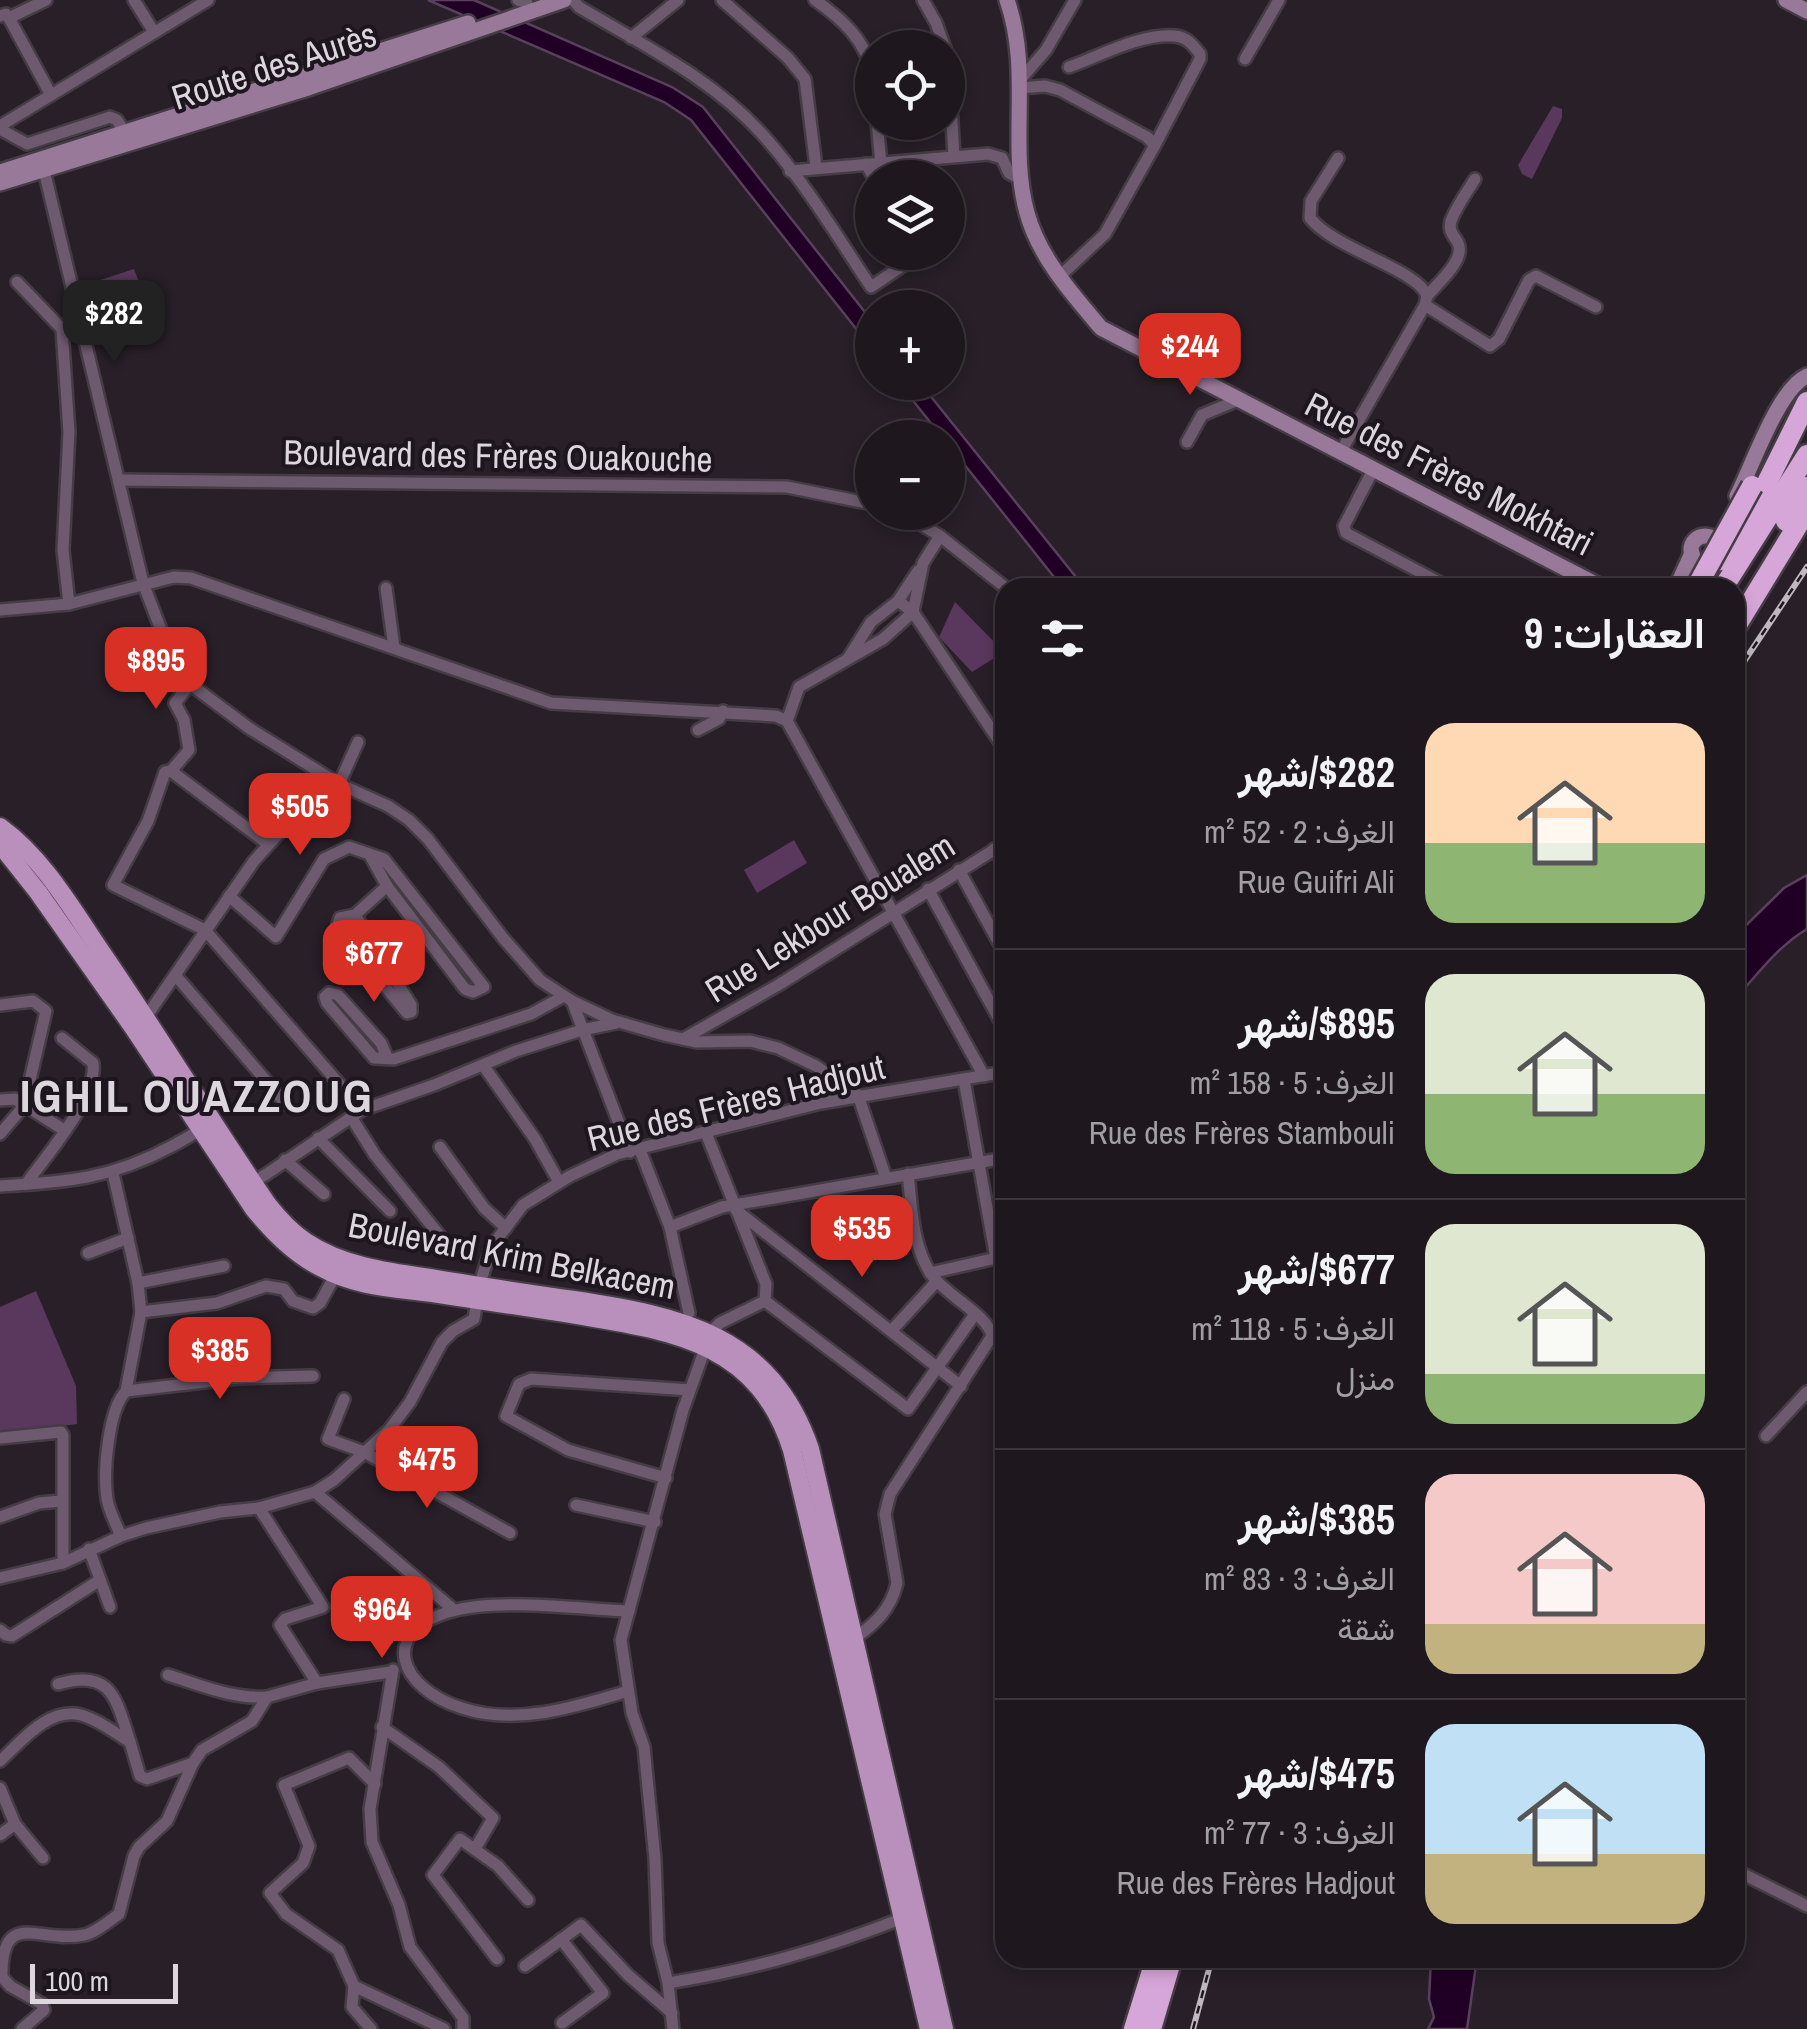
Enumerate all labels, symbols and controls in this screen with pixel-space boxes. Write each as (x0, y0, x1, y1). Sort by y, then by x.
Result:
street label: Route des Aurès (166, 10, 382, 121)
map controls (855, 30, 965, 530)
button: locate (855, 30, 965, 140)
button: layers (855, 160, 965, 270)
pin: $282 (55, 280, 173, 365)
button: + (855, 290, 965, 400)
text: $282 (85, 291, 143, 334)
pin: $244 (1131, 313, 1249, 398)
text: $244 (1161, 324, 1219, 367)
street label: Rue des Frères Mokhtari (1297, 381, 1601, 567)
button: − (855, 420, 965, 530)
street label: Boulevard des Frères Ouakouche (283, 428, 713, 483)
text: العقارات: 9 (1524, 605, 1705, 661)
icon: filters (1035, 611, 1090, 666)
pin: $895 (97, 627, 215, 712)
text: $895 (127, 638, 185, 681)
text: $282/شهر (1238, 744, 1395, 800)
icon: home (1505, 763, 1625, 883)
pin: $505 (241, 773, 359, 858)
text: $505 (271, 784, 329, 827)
text: الغرف: 2 · 52 m² (1204, 810, 1395, 853)
street label: Rue Lekbour Boualem (696, 822, 963, 1013)
text: Rue Guifri Ali (1237, 860, 1395, 903)
pin: $677 (315, 920, 433, 1005)
text: $677 (345, 931, 403, 974)
text: $895/شهر (1238, 995, 1395, 1051)
icon: home (1505, 1014, 1625, 1134)
street label: Rue des Frères Hadjout (582, 1043, 889, 1162)
text: الغرف: 5 · 158 m² (1189, 1061, 1395, 1104)
district label: IGHIL OUAZZOUG (20, 1065, 374, 1126)
text: Rue des Frères Stambouli (1089, 1111, 1395, 1154)
pin: $535 (803, 1195, 921, 1280)
street label: Boulevard Krim Belkacem (345, 1201, 679, 1310)
text: $535 (833, 1206, 891, 1249)
text: $677/شهر (1238, 1241, 1395, 1297)
icon: home (1505, 1264, 1625, 1384)
text: الغرف: 5 · 118 m² (1191, 1307, 1395, 1350)
pin: $385 (161, 1317, 279, 1402)
text: $385 (191, 1328, 249, 1371)
text: منزل (1335, 1357, 1395, 1400)
pin: $475 (368, 1426, 486, 1511)
text: $475 (398, 1437, 456, 1480)
text: $385/شهر (1238, 1491, 1395, 1547)
icon: home (1505, 1514, 1625, 1634)
text: الغرف: 3 · 83 m² (1204, 1557, 1395, 1600)
pin: $964 (323, 1576, 441, 1661)
text: $964 (353, 1587, 411, 1630)
text: شقة (1337, 1607, 1395, 1650)
text: $475/شهر (1238, 1745, 1395, 1801)
icon: home (1505, 1764, 1625, 1884)
text: الغرف: 3 · 77 m² (1204, 1811, 1395, 1854)
text: Rue des Frères Hadjout (1116, 1861, 1395, 1904)
scale bar (30, 1959, 178, 2004)
text: 100 m (45, 1962, 109, 2000)

